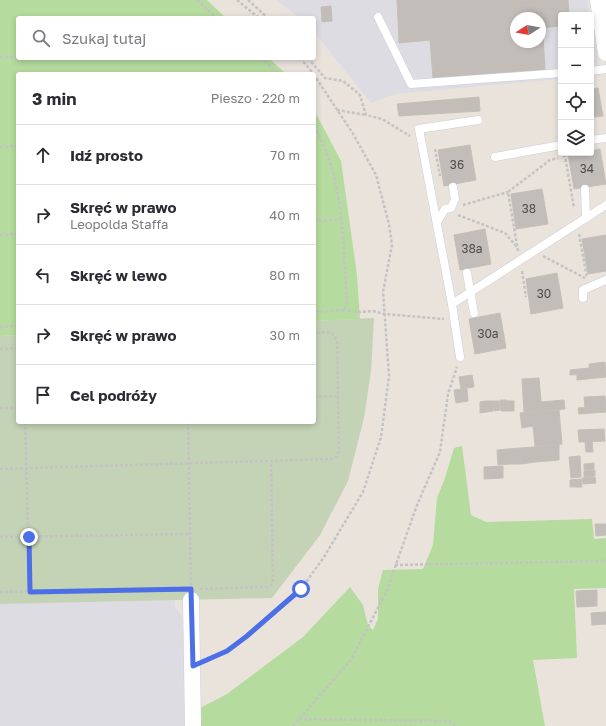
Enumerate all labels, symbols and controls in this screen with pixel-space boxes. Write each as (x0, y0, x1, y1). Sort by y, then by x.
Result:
north arrow (510, 12, 546, 48)
map controls (558, 12, 594, 156)
button: + (558, 12, 594, 48)
search box (16, 16, 316, 60)
icon: search (30, 27, 52, 49)
text: Szukaj tutaj (62, 29, 146, 47)
button: − (558, 48, 594, 84)
button: locate (558, 84, 594, 120)
text: 3 min (32, 88, 76, 109)
text: Pieszo · 220 m (211, 90, 300, 106)
button: layers (558, 120, 594, 156)
icon: ahead (32, 144, 54, 166)
text: Idź prosto (70, 146, 143, 164)
text: 70 m (270, 147, 300, 163)
house number: 36 (450, 157, 464, 172)
house number: 34 (580, 161, 594, 176)
text: Skręć w prawo (70, 198, 177, 216)
house number: 38 (522, 201, 536, 216)
icon: right (32, 204, 54, 226)
text: 40 m (269, 207, 300, 223)
text: Leopolda Staffa (70, 216, 168, 232)
house number: 38a (461, 241, 483, 256)
icon: left (32, 264, 54, 286)
text: Skręć w lewo (70, 266, 167, 284)
text: 80 m (269, 267, 300, 283)
house number: 30 (537, 286, 551, 301)
icon: right (32, 324, 54, 346)
text: Skręć w prawo (70, 326, 177, 344)
house number: 30a (477, 326, 499, 341)
text: 30 m (270, 327, 300, 343)
icon: arrive (32, 384, 54, 406)
text: Cel podróży (70, 386, 157, 404)
route end (20, 528, 38, 546)
route start (292, 580, 310, 598)

